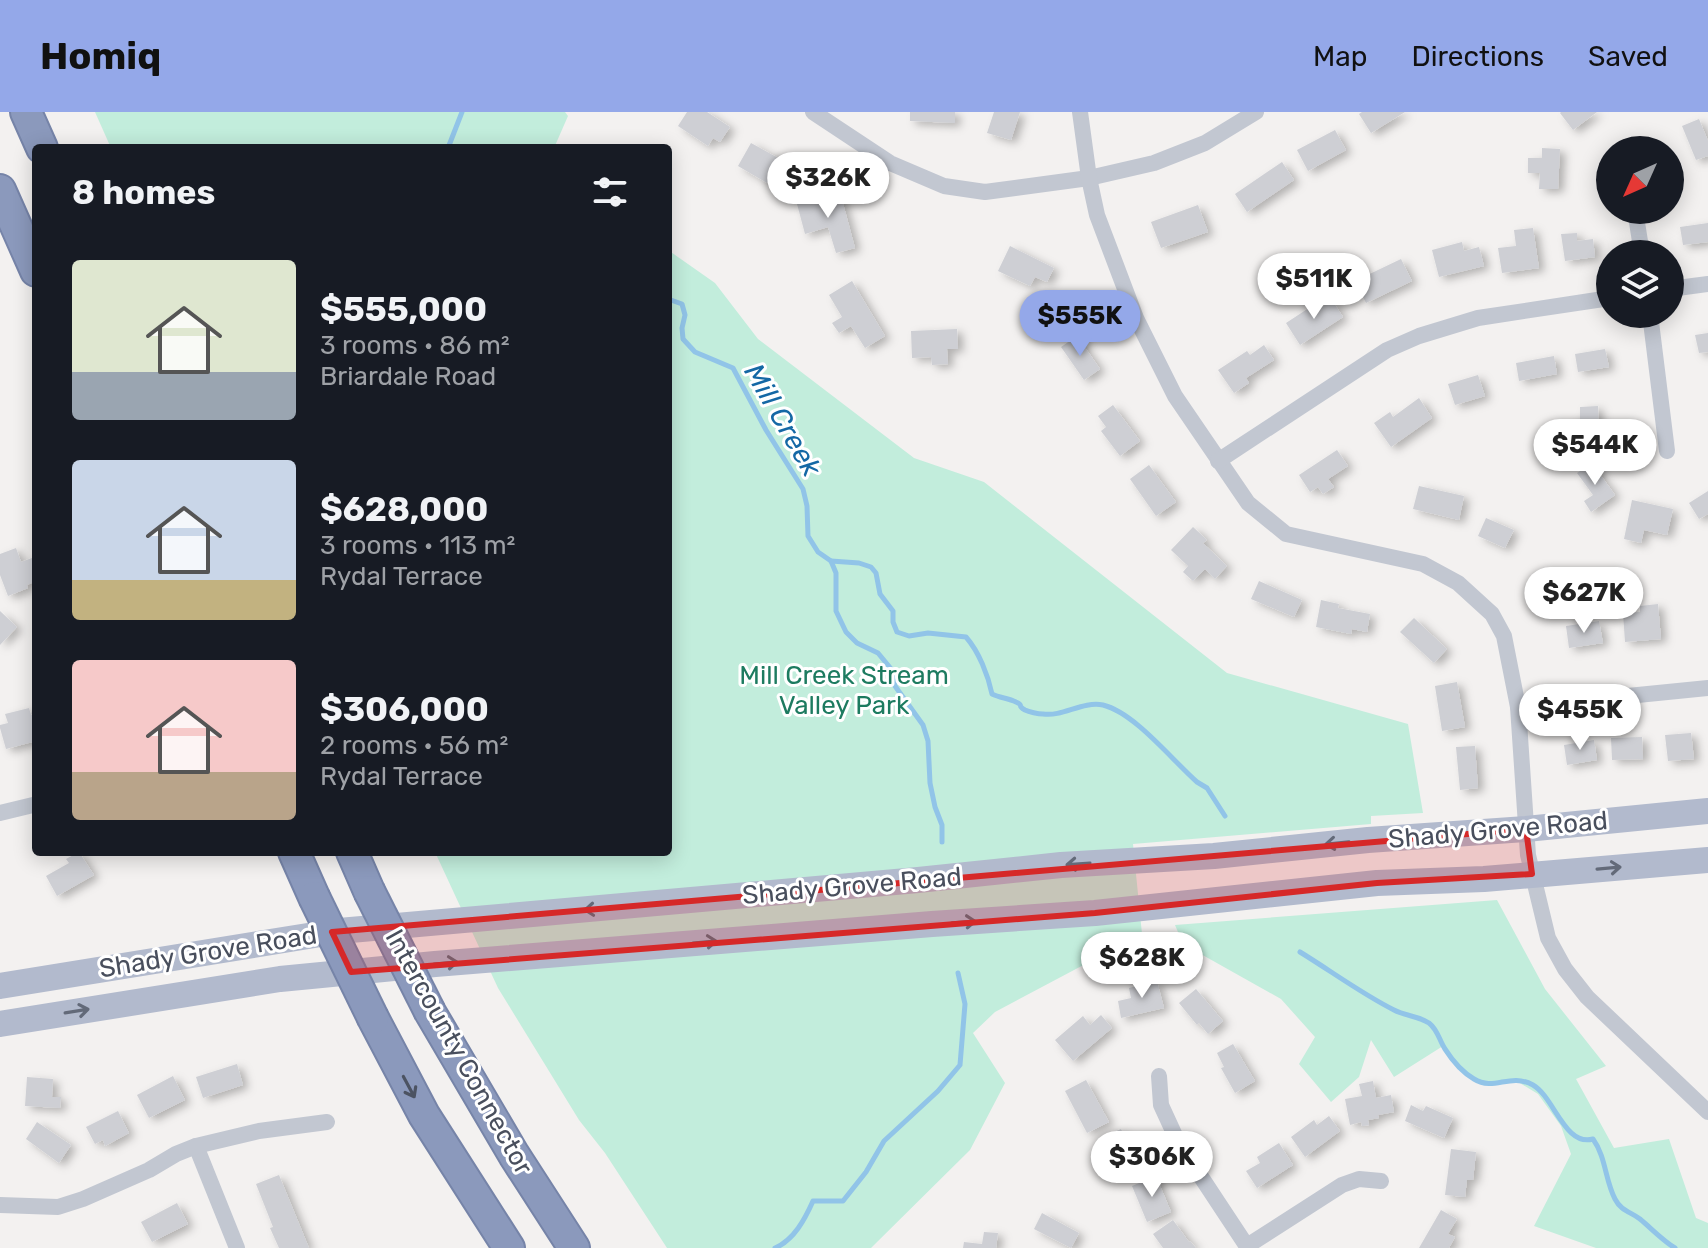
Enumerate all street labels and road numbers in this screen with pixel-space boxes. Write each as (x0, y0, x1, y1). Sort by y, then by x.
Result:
street label: Shady Grove Road (1387, 805, 1609, 855)
street label: Shady Grove Road (741, 861, 963, 911)
street label: Shady Grove Road (97, 919, 319, 985)
street label: Intercounty Connector (379, 924, 539, 1180)

